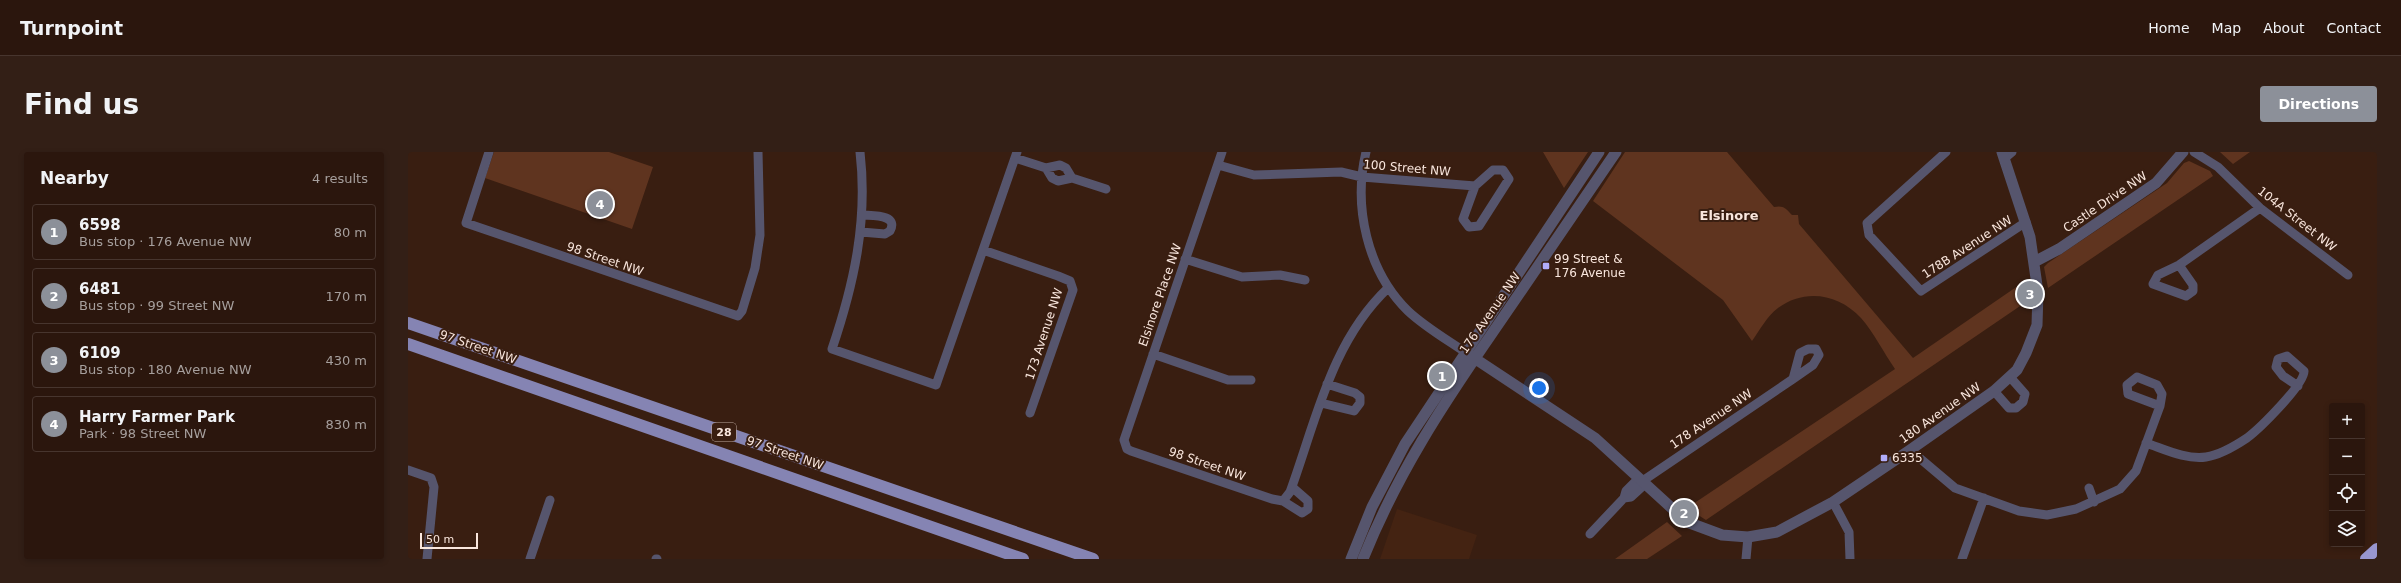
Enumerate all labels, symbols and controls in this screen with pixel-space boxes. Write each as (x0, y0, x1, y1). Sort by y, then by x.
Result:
text: Turnpoint (20, 17, 123, 39)
text: Home (2148, 20, 2190, 36)
text: Map (2212, 20, 2241, 36)
text: About (2263, 20, 2305, 36)
text: Contact (2327, 20, 2381, 36)
button: Directions (2260, 86, 2377, 122)
text: Find us (24, 88, 139, 121)
street label: 100 Street NW (1363, 157, 1451, 179)
text: Nearby (40, 168, 109, 188)
street label: Castle Drive NW (2061, 169, 2150, 235)
text: 4 results (312, 171, 368, 186)
street label: 104A Street NW (2255, 184, 2339, 254)
pin: 4 (587, 189, 613, 219)
district label: Elsinore (1700, 208, 1759, 223)
street label: 178B Avenue NW (1919, 213, 2015, 281)
text: 6598 (79, 216, 121, 234)
text: 1 (49, 225, 59, 240)
text: 80 m (334, 225, 367, 240)
text: Bus stop · 176 Avenue NW (79, 234, 252, 249)
street label: 98 Street NW (565, 239, 645, 279)
street label: Elsinore Place NW (1136, 242, 1184, 348)
place label: 99 Street & 176 Avenue (1554, 252, 1625, 280)
marker: 99 Street & 176 Avenue (1541, 261, 1551, 271)
street label: 176 Avenue NW (1457, 270, 1523, 356)
pin: 3 (2017, 279, 2043, 309)
text: 6481 (79, 280, 121, 298)
street label: 173 Avenue NW (1023, 286, 1066, 382)
text: 2 (49, 289, 59, 304)
text: 170 m (325, 289, 367, 304)
text: Bus stop · 99 Street NW (79, 298, 234, 313)
street label: 97 Street NW (438, 327, 518, 367)
text: 6109 (79, 344, 121, 362)
text: 3 (49, 353, 59, 368)
text: 430 m (325, 353, 367, 368)
pin: 1 (1429, 361, 1455, 391)
text: Bus stop · 180 Avenue NW (79, 362, 252, 377)
your location (1529, 378, 1549, 398)
street label: 180 Avenue NW (1897, 380, 1983, 446)
street label: 178 Avenue NW (1667, 386, 1755, 452)
map controls (2329, 403, 2365, 547)
button: + (2329, 403, 2365, 439)
text: Harry Farmer Park (79, 408, 235, 426)
text: 4 (49, 417, 59, 432)
text: 830 m (325, 417, 367, 432)
road number: 28 (712, 423, 736, 441)
text: Park · 98 Street NW (79, 426, 206, 441)
street label: 97 Street NW (745, 433, 825, 473)
button: − (2329, 439, 2365, 475)
street label: 98 Street NW (1167, 444, 1247, 484)
place label: 6335 (1892, 451, 1923, 465)
marker: 6335 (1879, 453, 1889, 463)
button: locate (2329, 475, 2365, 511)
pin: 2 (1671, 498, 1697, 528)
button: layers (2329, 511, 2365, 547)
scale bar (420, 531, 478, 550)
text: 50 m (426, 533, 454, 546)

